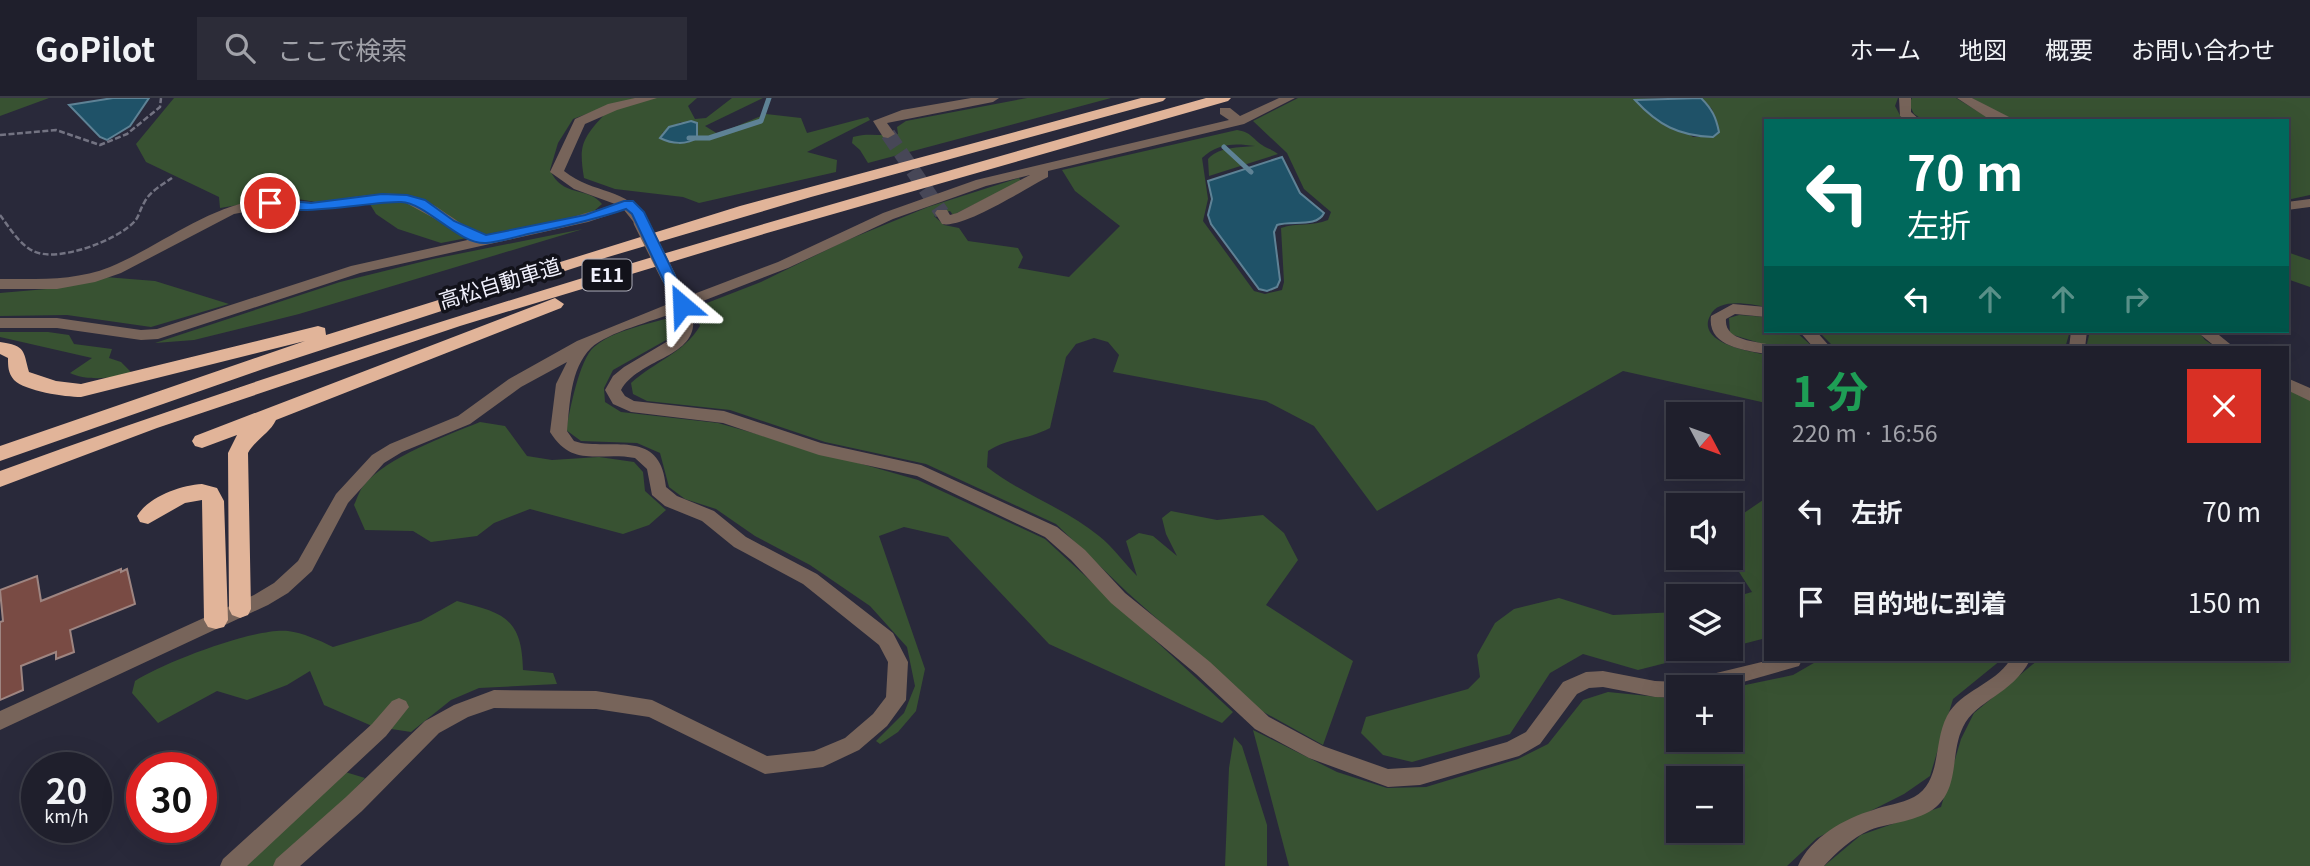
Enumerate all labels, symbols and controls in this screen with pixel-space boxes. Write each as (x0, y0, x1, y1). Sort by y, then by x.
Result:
search box (197, 17, 687, 80)
text: GoPilot (35, 24, 155, 72)
icon: search (221, 29, 259, 67)
text: ここで検索 (277, 30, 407, 67)
text: ホーム (1850, 31, 1921, 66)
text: 地図 (1959, 31, 2007, 66)
text: 概要 (2045, 31, 2093, 66)
text: お問い合わせ (2131, 31, 2275, 66)
text: 70 m (1907, 134, 2023, 205)
icon: left (1792, 147, 1883, 238)
pin (240, 173, 300, 233)
icon: arrive (251, 184, 289, 222)
text: 左折 (1907, 200, 1971, 246)
street label: 高松自動車道 (435, 249, 564, 315)
road number: E11 (582, 260, 632, 290)
position arrow (645, 268, 719, 342)
icon: left (1898, 280, 1936, 318)
icon: ahead (1971, 280, 2009, 318)
icon: ahead (2044, 280, 2082, 318)
icon: right (2117, 280, 2155, 318)
text: 1 分 (1792, 358, 1868, 419)
button: close (2187, 369, 2261, 443)
north arrow (1666, 402, 1743, 480)
map controls (1666, 402, 1743, 843)
text: 220 m · 16:56 (1792, 415, 1937, 449)
icon: left (1792, 492, 1830, 530)
text: 左折 (1851, 492, 1903, 529)
text: 70 m (2202, 492, 2261, 529)
button: sound (1666, 493, 1743, 570)
icon: arrive (1792, 583, 1830, 621)
text: 目的地に到着 (1851, 583, 2007, 620)
text: 150 m (2188, 583, 2261, 620)
button: layers (1666, 584, 1743, 661)
button: + (1666, 675, 1743, 752)
speed limit sign: 30 (126, 752, 217, 843)
text: 20 (46, 763, 87, 814)
button: − (1666, 766, 1743, 843)
text: km/h (44, 802, 89, 828)

